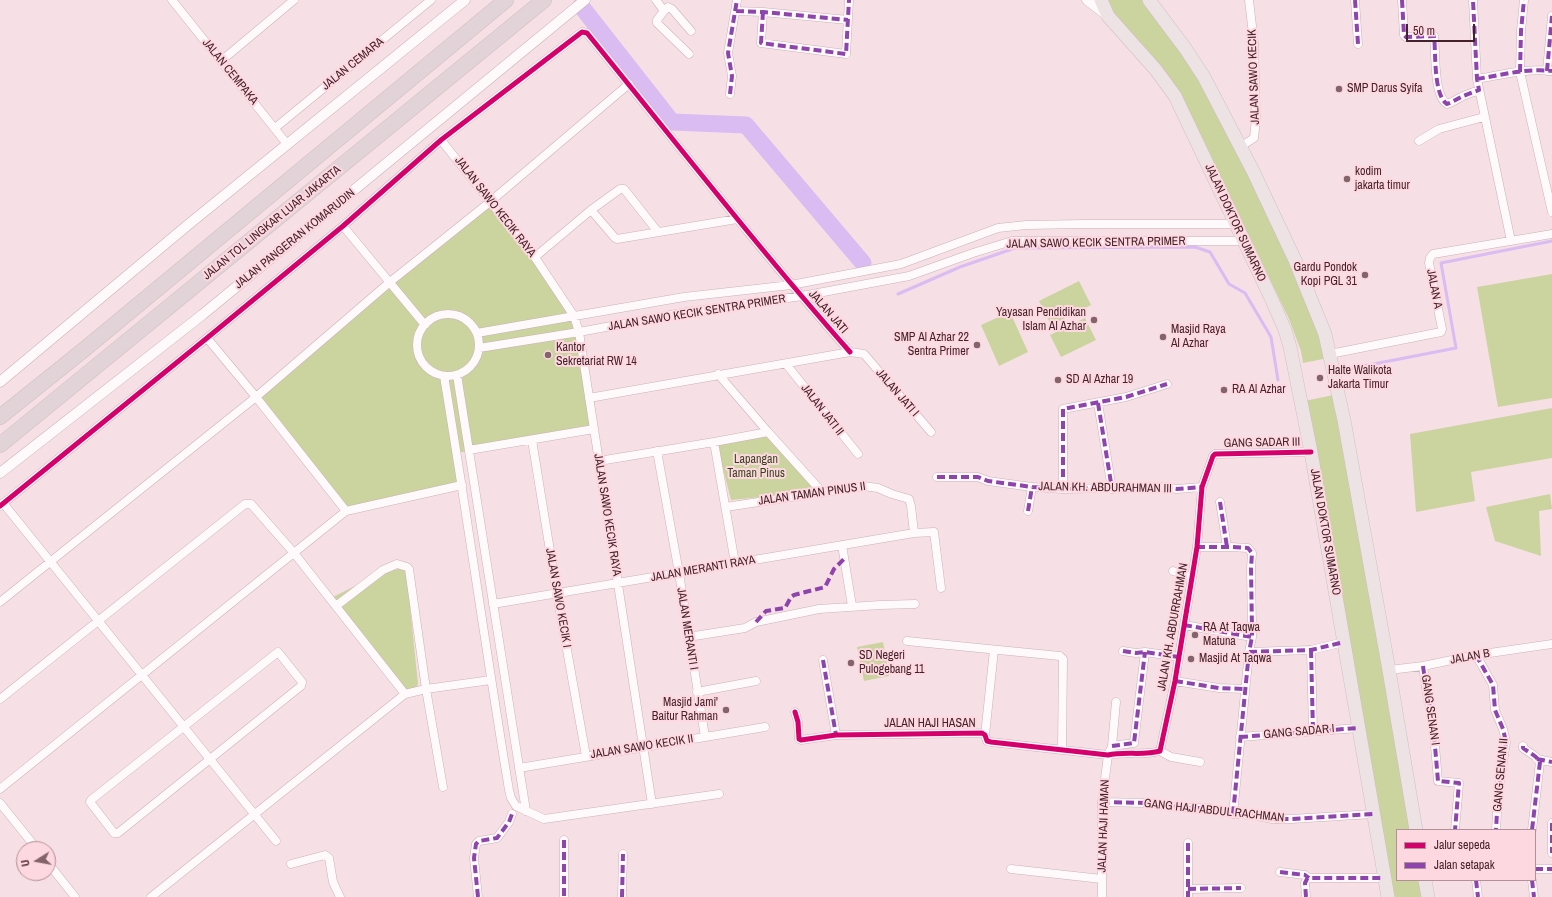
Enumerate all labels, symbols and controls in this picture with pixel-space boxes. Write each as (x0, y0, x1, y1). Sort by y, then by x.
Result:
scale bar (1408, 16, 1477, 42)
text: 50 m (1413, 23, 1435, 39)
street label: JALAN SAWO KECIK (1245, 29, 1263, 125)
street label: JALAN CEMARA (319, 35, 387, 93)
street label: JALAN CEMPAKA (199, 36, 261, 108)
place label: SMP Darus Syifa (1347, 82, 1422, 96)
marker: SMP Darus Syifa (1334, 84, 1344, 94)
street label: JALAN SAWO KECIK RAYA (451, 154, 539, 260)
street label: JALAN DOKTOR SUMARNO (1201, 162, 1269, 284)
street label: JALAN TOL LINGKAR LUAR JAKARTA (200, 163, 344, 283)
place label: kodim jakarta timur (1355, 165, 1410, 193)
marker: kodim jakarta timur (1342, 174, 1352, 184)
street label: JALAN PANGERAN KOMARUDIN (232, 186, 358, 292)
street label: JALAN SAWO KECIK SENTRA PRIMER (1006, 234, 1186, 252)
place label: Gardu Pondok Kopi PGL 31 (1294, 261, 1357, 289)
street label: JALAN A (1423, 268, 1445, 310)
marker: Gardu Pondok Kopi PGL 31 (1360, 270, 1370, 280)
street label: JALAN JATI (805, 287, 851, 337)
street label: JALAN SAWO KECIK SENTRA PRIMER (607, 292, 787, 334)
place label: Yayasan Pendidikan Islam Al Azhar (996, 306, 1086, 334)
marker: Yayasan Pendidikan Islam Al Azhar (1089, 315, 1099, 325)
place label: Masjid Raya Al Azhar (1171, 323, 1226, 351)
place label: SMP Al Azhar 22 Sentra Primer (894, 331, 969, 359)
marker: Masjid Raya Al Azhar (1158, 332, 1168, 342)
marker: SMP Al Azhar 22 Sentra Primer (972, 340, 982, 350)
place label: Kantor Sekretariat RW 14 (556, 341, 637, 369)
marker: Kantor Sekretariat RW 14 (543, 350, 553, 360)
place label: Halte Walikota Jakarta Timur (1328, 364, 1392, 392)
street label: JALAN JATI I (872, 366, 922, 420)
place label: SD Al Azhar 19 (1066, 373, 1133, 387)
marker: Halte Walikota Jakarta Timur (1315, 373, 1325, 383)
marker: SD Al Azhar 19 (1053, 375, 1063, 385)
street label: JALAN JATI II (798, 382, 846, 438)
place label: RA Al Azhar (1232, 383, 1286, 397)
marker: RA Al Azhar (1219, 385, 1229, 395)
street label: GANG SADAR III (1224, 435, 1300, 451)
street label: JALAN SAWO KECIK RAYA (590, 453, 624, 577)
park label: Lapangan Taman Pinus (727, 453, 785, 481)
street label: JALAN DOKTOR SUMARNO (1307, 468, 1343, 596)
street label: JALAN TAMAN PINUS II (757, 479, 867, 509)
street label: JALAN KH. ABDURAHMAN III (1038, 480, 1172, 496)
street label: JALAN SAWO KECIK I (542, 547, 574, 649)
street label: JALAN MERANTI RAYA (650, 553, 756, 585)
street label: JALAN KH. ABDURRAHMAN (1155, 562, 1191, 692)
street label: JALAN MERANTI I (673, 587, 701, 671)
place label: RA At Taqwa Matuna (1203, 621, 1260, 649)
marker: RA At Taqwa Matuna (1190, 630, 1200, 640)
street label: JALAN B (1449, 646, 1491, 668)
place label: SD Negeri Pulogebang 11 (859, 649, 924, 677)
place label: Masjid At Taqwa (1199, 652, 1271, 666)
marker: Masjid At Taqwa (1186, 654, 1196, 664)
marker: SD Negeri Pulogebang 11 (846, 658, 856, 668)
street label: GANG SENAN I (1418, 674, 1442, 746)
place label: Masjid Jami' Baitur Rahman (652, 696, 718, 724)
marker: Masjid Jami' Baitur Rahman (721, 705, 731, 715)
street label: JALAN HAJI HASAN (884, 717, 976, 731)
street label: GANG SADAR I (1263, 722, 1335, 742)
street label: JALAN SAWO KECIK II (590, 732, 694, 762)
street label: GANG SENAN II (1491, 738, 1511, 812)
street label: JALAN HAJI HAMAN (1095, 779, 1113, 873)
street label: GANG HAJI ABDUL RACHMAN (1143, 796, 1285, 826)
legend (1396, 829, 1536, 881)
text: Jalur sepeda (1434, 837, 1490, 853)
north arrow (16, 841, 56, 881)
text: Jalan setapak (1434, 857, 1495, 873)
text: U (18, 859, 33, 868)

